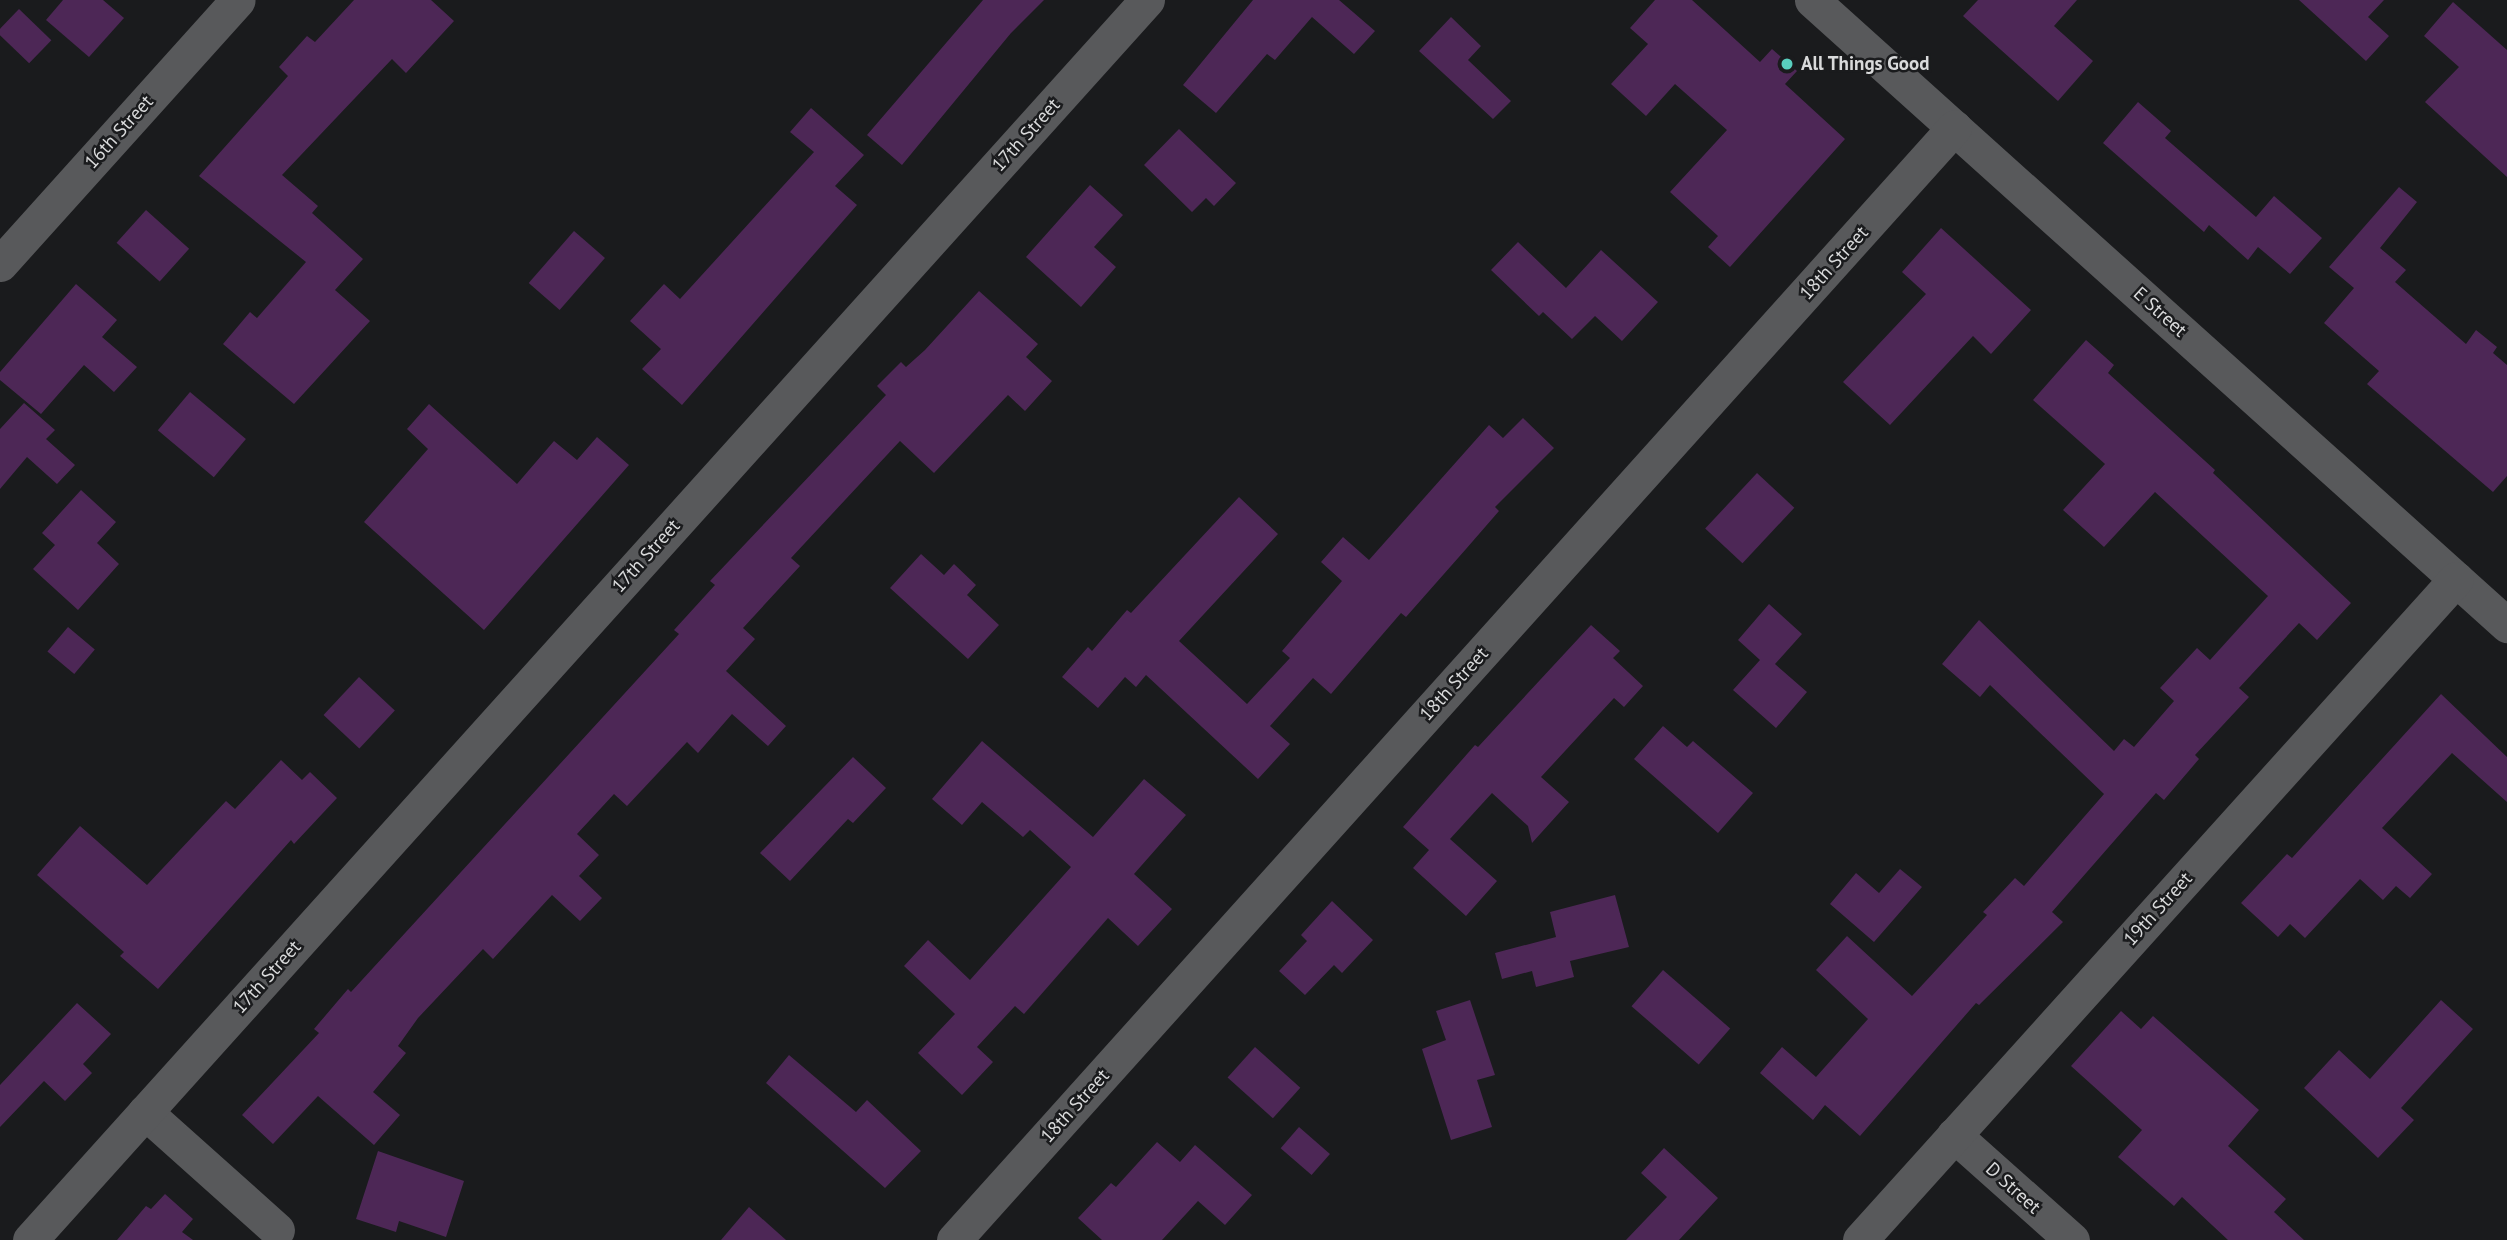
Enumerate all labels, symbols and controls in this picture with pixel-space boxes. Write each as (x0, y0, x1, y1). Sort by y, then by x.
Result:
place label: All Things Good (1801, 53, 1930, 75)
marker: All Things Good (1779, 56, 1795, 72)
street label: 16th Street (80, 91, 158, 173)
street label: 17th Street (987, 94, 1065, 176)
street label: 18th Street (1795, 222, 1873, 304)
street label: E Street (2129, 282, 2191, 342)
street label: 17th Street (607, 515, 685, 597)
street label: 18th Street (1415, 643, 1493, 725)
street label: 19th Street (2119, 868, 2197, 950)
street label: 17th Street (228, 936, 306, 1018)
street label: 18th Street (1036, 1065, 1114, 1147)
street label: D Street (1981, 1157, 2045, 1219)

